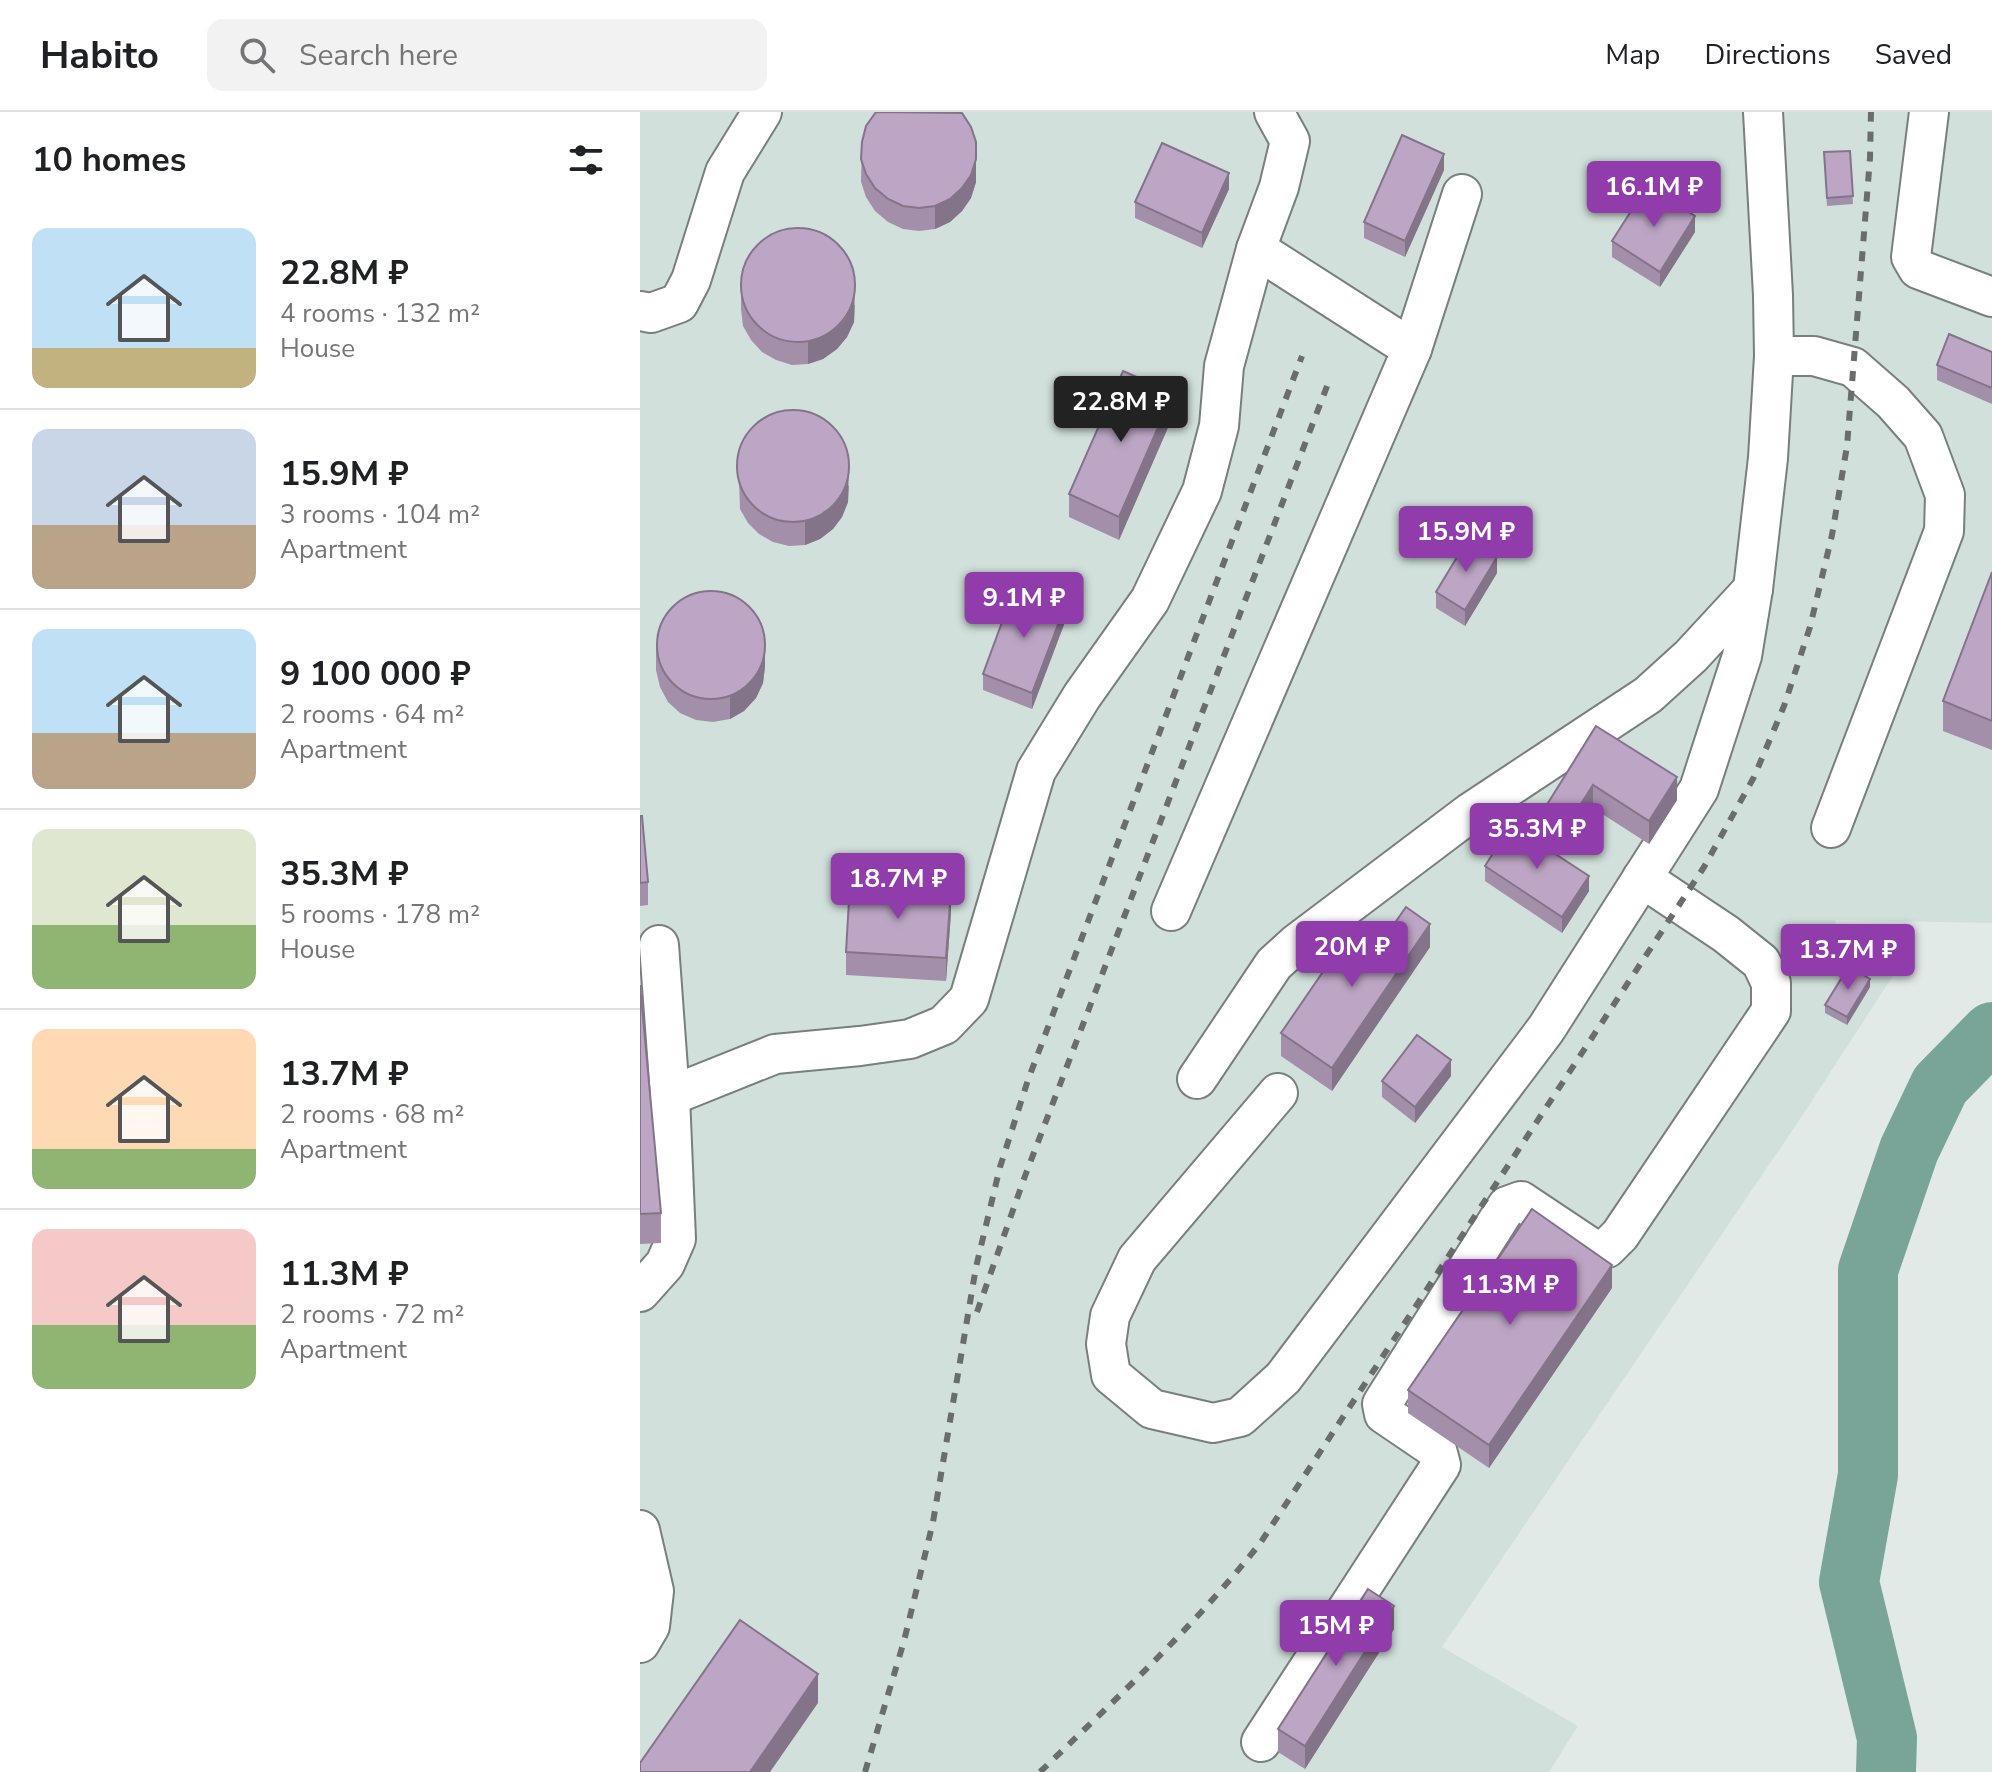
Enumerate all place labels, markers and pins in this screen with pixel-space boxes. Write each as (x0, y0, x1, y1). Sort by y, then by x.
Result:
pin: 16.1M ₽ (1580, 161, 1728, 229)
pin: 22.8M ₽ (1047, 376, 1195, 444)
pin: 15.9M ₽ (1392, 506, 1540, 574)
pin: 9.1M ₽ (959, 572, 1089, 640)
pin: 35.3M ₽ (1463, 803, 1611, 871)
pin: 18.7M ₽ (824, 853, 972, 921)
pin: 20M ₽ (1296, 921, 1408, 989)
pin: 13.7M ₽ (1774, 924, 1922, 992)
pin: 11.3M ₽ (1436, 1259, 1584, 1327)
pin: 15M ₽ (1280, 1600, 1392, 1668)

